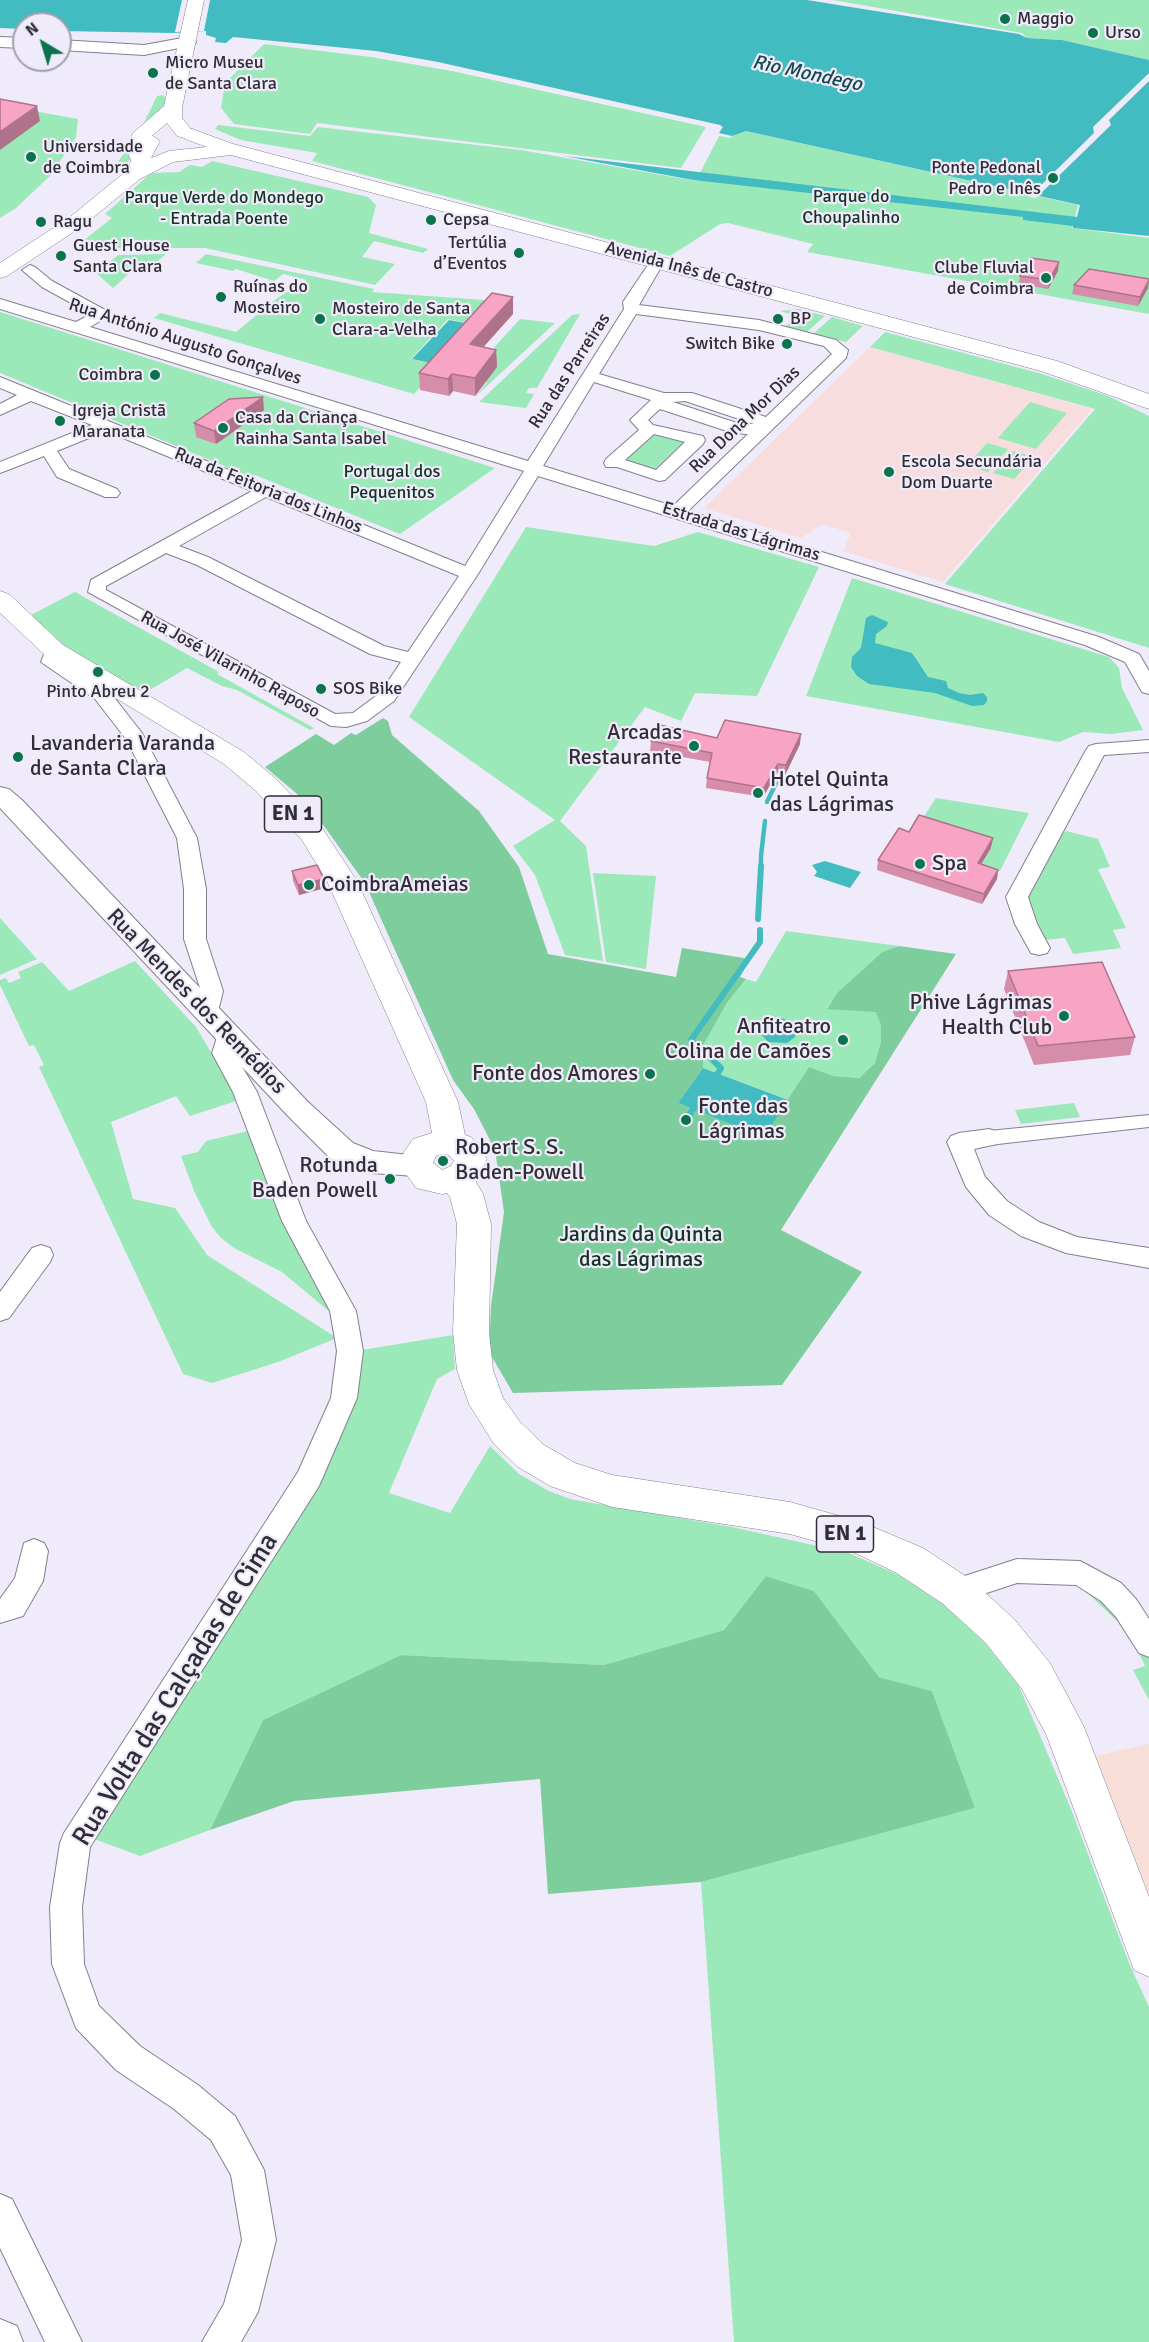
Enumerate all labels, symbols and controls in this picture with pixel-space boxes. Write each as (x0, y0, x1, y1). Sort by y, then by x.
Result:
place label: Maggio (1017, 8, 1074, 30)
north arrow (12, 12, 72, 72)
marker: Maggio (998, 12, 1012, 26)
text: N (22, 18, 43, 41)
place label: Urso (1105, 22, 1141, 44)
marker: Urso (1086, 26, 1100, 40)
water label: Rio Mondego (750, 51, 864, 97)
place label: Micro Museu de Santa Clara (165, 52, 277, 94)
marker: Micro Museu de Santa Clara (146, 66, 160, 80)
place label: Universidade de Coimbra (43, 136, 143, 178)
marker: Universidade de Coimbra (24, 150, 38, 164)
place label: Ponte Pedonal Pedro e Inês (931, 157, 1041, 200)
marker: Ponte Pedonal Pedro e Inês (1046, 171, 1060, 185)
park label: Parque do Choupalinho (802, 186, 900, 228)
park label: Parque Verde do Mondego - Entrada Poente (124, 187, 324, 230)
place label: Cepsa (443, 209, 489, 231)
place label: Ragu (53, 211, 92, 233)
marker: Cepsa (424, 213, 438, 227)
marker: Ragu (34, 215, 48, 229)
place label: Tertúlia d’Eventos (433, 232, 507, 274)
place label: Guest House Santa Clara (73, 235, 170, 278)
street label: Avenida Inês de Castro (603, 237, 775, 303)
marker: Tertúlia d’Eventos (512, 246, 526, 260)
marker: Guest House Santa Clara (54, 249, 68, 263)
place label: Clube Fluvial de Coimbra (934, 257, 1034, 300)
marker: Clube Fluvial de Coimbra (1039, 271, 1053, 285)
place label: Ruínas do Mosteiro (233, 276, 308, 318)
marker: Ruínas do Mosteiro (214, 290, 228, 304)
street label: Rua António Augusto Gonçalves (66, 294, 304, 390)
place label: Mosteiro de Santa Clara-a-Velha (332, 298, 470, 340)
place label: BP (790, 308, 811, 330)
street label: Rua das Parreiras (525, 309, 615, 433)
marker: Mosteiro de Santa Clara-a-Velha (313, 312, 327, 326)
marker: BP (771, 312, 785, 326)
place label: Switch Bike (685, 333, 775, 355)
marker: Switch Bike (780, 337, 794, 351)
street label: Rua Dona Mor Dias (685, 362, 805, 478)
place label: Coimbra (79, 364, 143, 386)
marker: Coimbra (148, 368, 162, 382)
place label: Igreja Cristã Maranata (72, 400, 166, 442)
place label: Casa da Criança Rainha Santa Isabel (235, 407, 387, 450)
marker: Igreja Cristã Maranata (53, 414, 67, 428)
marker: Casa da Criança Rainha Santa Isabel (216, 421, 230, 435)
street label: Rua da Feitoria dos Linhos (171, 443, 365, 539)
place label: Escola Secundária Dom Duarte (901, 451, 1042, 494)
park label: Portugal dos Pequenitos (344, 461, 440, 504)
marker: Escola Secundária Dom Duarte (882, 465, 896, 479)
street label: Estrada das Lágrimas (659, 498, 823, 566)
street label: Rua José Vilarinho Raposo (136, 607, 324, 723)
marker: Pinto Abreu 2 (91, 665, 105, 679)
place label: SOS Bike (333, 678, 402, 700)
place label: Pinto Abreu 2 (46, 681, 150, 703)
marker: SOS Bike (314, 682, 328, 696)
place label: Arcadas Restaurante (568, 720, 682, 772)
place label: Lavanderia Varanda de Santa Clara (30, 731, 215, 782)
marker: Arcadas Restaurante (687, 739, 701, 753)
marker: Lavanderia Varanda de Santa Clara (11, 750, 25, 764)
place label: Hotel Quinta das Lágrimas (770, 767, 894, 818)
marker: Hotel Quinta das Lágrimas (751, 786, 765, 800)
road number: EN 1 (264, 796, 322, 832)
place label: Spa (932, 851, 967, 877)
marker: Spa (913, 857, 927, 871)
place label: CoimbraAmeias (321, 872, 468, 898)
marker: CoimbraAmeias (302, 878, 316, 892)
street label: Rua Mendes dos Remédios (101, 904, 291, 1100)
place label: Phive Lágrimas Health Club (910, 990, 1052, 1042)
marker: Phive Lágrimas Health Club (1057, 1009, 1071, 1023)
place label: Anfiteatro Colina de Camões (665, 1014, 831, 1066)
marker: Anfiteatro Colina de Camões (836, 1033, 850, 1047)
place label: Fonte dos Amores (472, 1061, 638, 1087)
marker: Fonte dos Amores (643, 1067, 657, 1081)
place label: Fonte das Lágrimas (698, 1094, 788, 1146)
marker: Fonte das Lágrimas (679, 1113, 693, 1127)
place label: Robert S. S. Baden-Powell (455, 1135, 584, 1186)
place label: Rotunda Baden Powell (252, 1153, 378, 1204)
marker: Robert S. S. Baden-Powell (436, 1154, 450, 1168)
marker: Rotunda Baden Powell (383, 1172, 397, 1186)
park label: Jardins da Quinta das Lágrimas (559, 1222, 723, 1274)
road number: EN 1 (816, 1516, 874, 1552)
street label: Rua Volta das Calçadas de Cima (66, 1528, 286, 1852)

